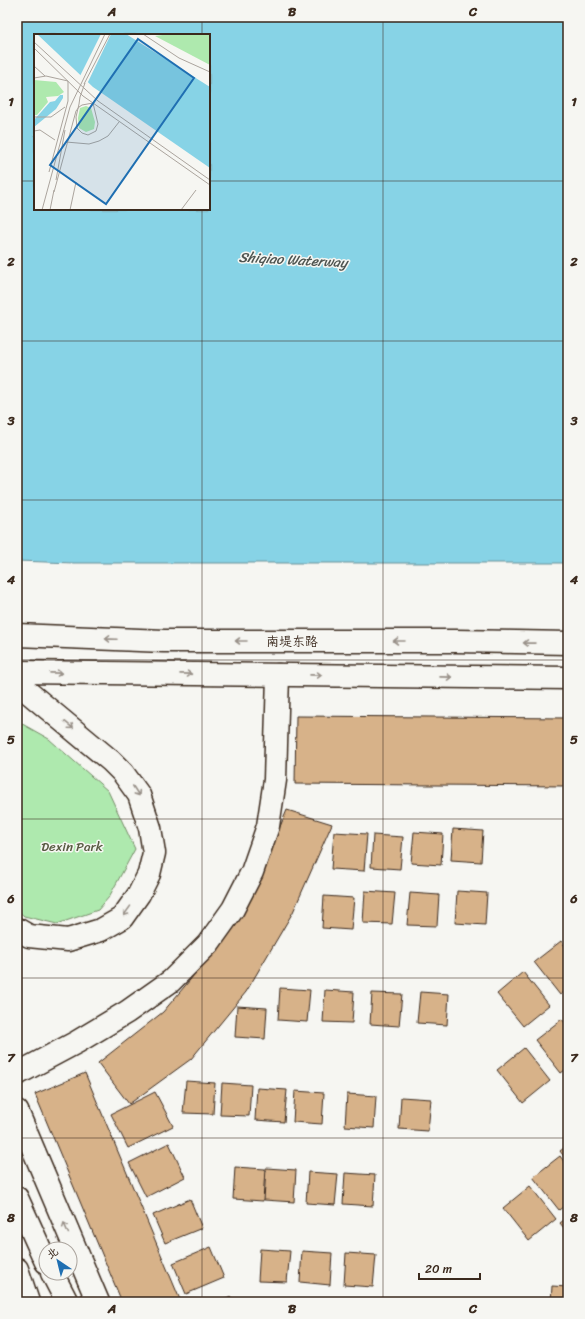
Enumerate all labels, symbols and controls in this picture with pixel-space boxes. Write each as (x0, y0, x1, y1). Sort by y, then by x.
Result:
text: A (107, 0, 116, 23)
text: B (288, 0, 297, 23)
text: C (468, 0, 478, 23)
inset map (34, 34, 210, 210)
text: 1 (8, 90, 14, 113)
text: 1 (571, 90, 577, 113)
water label: Shiqiao Waterway (238, 245, 350, 275)
text: 2 (6, 250, 15, 273)
text: 2 (569, 250, 578, 273)
text: 3 (6, 409, 15, 432)
text: 3 (569, 409, 578, 432)
text: 4 (6, 568, 16, 591)
text: 4 (569, 568, 579, 591)
street label: 南堤东路 (266, 630, 318, 653)
one-way arrow (105, 635, 118, 643)
one-way arrow (235, 637, 248, 645)
one-way arrow (393, 637, 406, 645)
one-way arrow (523, 639, 536, 646)
one-way arrow (49, 669, 62, 677)
one-way arrow (179, 670, 192, 678)
one-way arrow (309, 671, 322, 679)
one-way arrow (439, 673, 452, 680)
one-way arrow (64, 720, 74, 729)
text: 5 (7, 728, 15, 751)
text: 5 (570, 728, 578, 751)
one-way arrow (132, 785, 140, 796)
park label: Dexin Park (41, 835, 103, 858)
text: 6 (6, 887, 15, 910)
text: 6 (569, 887, 578, 910)
one-way arrow (123, 905, 131, 916)
text: 7 (7, 1046, 16, 1069)
text: 7 (570, 1046, 579, 1069)
text: 8 (6, 1206, 15, 1229)
text: 8 (569, 1206, 578, 1229)
one-way arrow (62, 1222, 69, 1234)
north arrow (38, 1241, 78, 1281)
text: 北 (43, 1242, 63, 1264)
scale bar (419, 1255, 480, 1281)
text: 20 m (425, 1258, 452, 1280)
text: A (107, 1297, 116, 1319)
text: B (288, 1297, 297, 1319)
text: C (468, 1297, 478, 1319)

